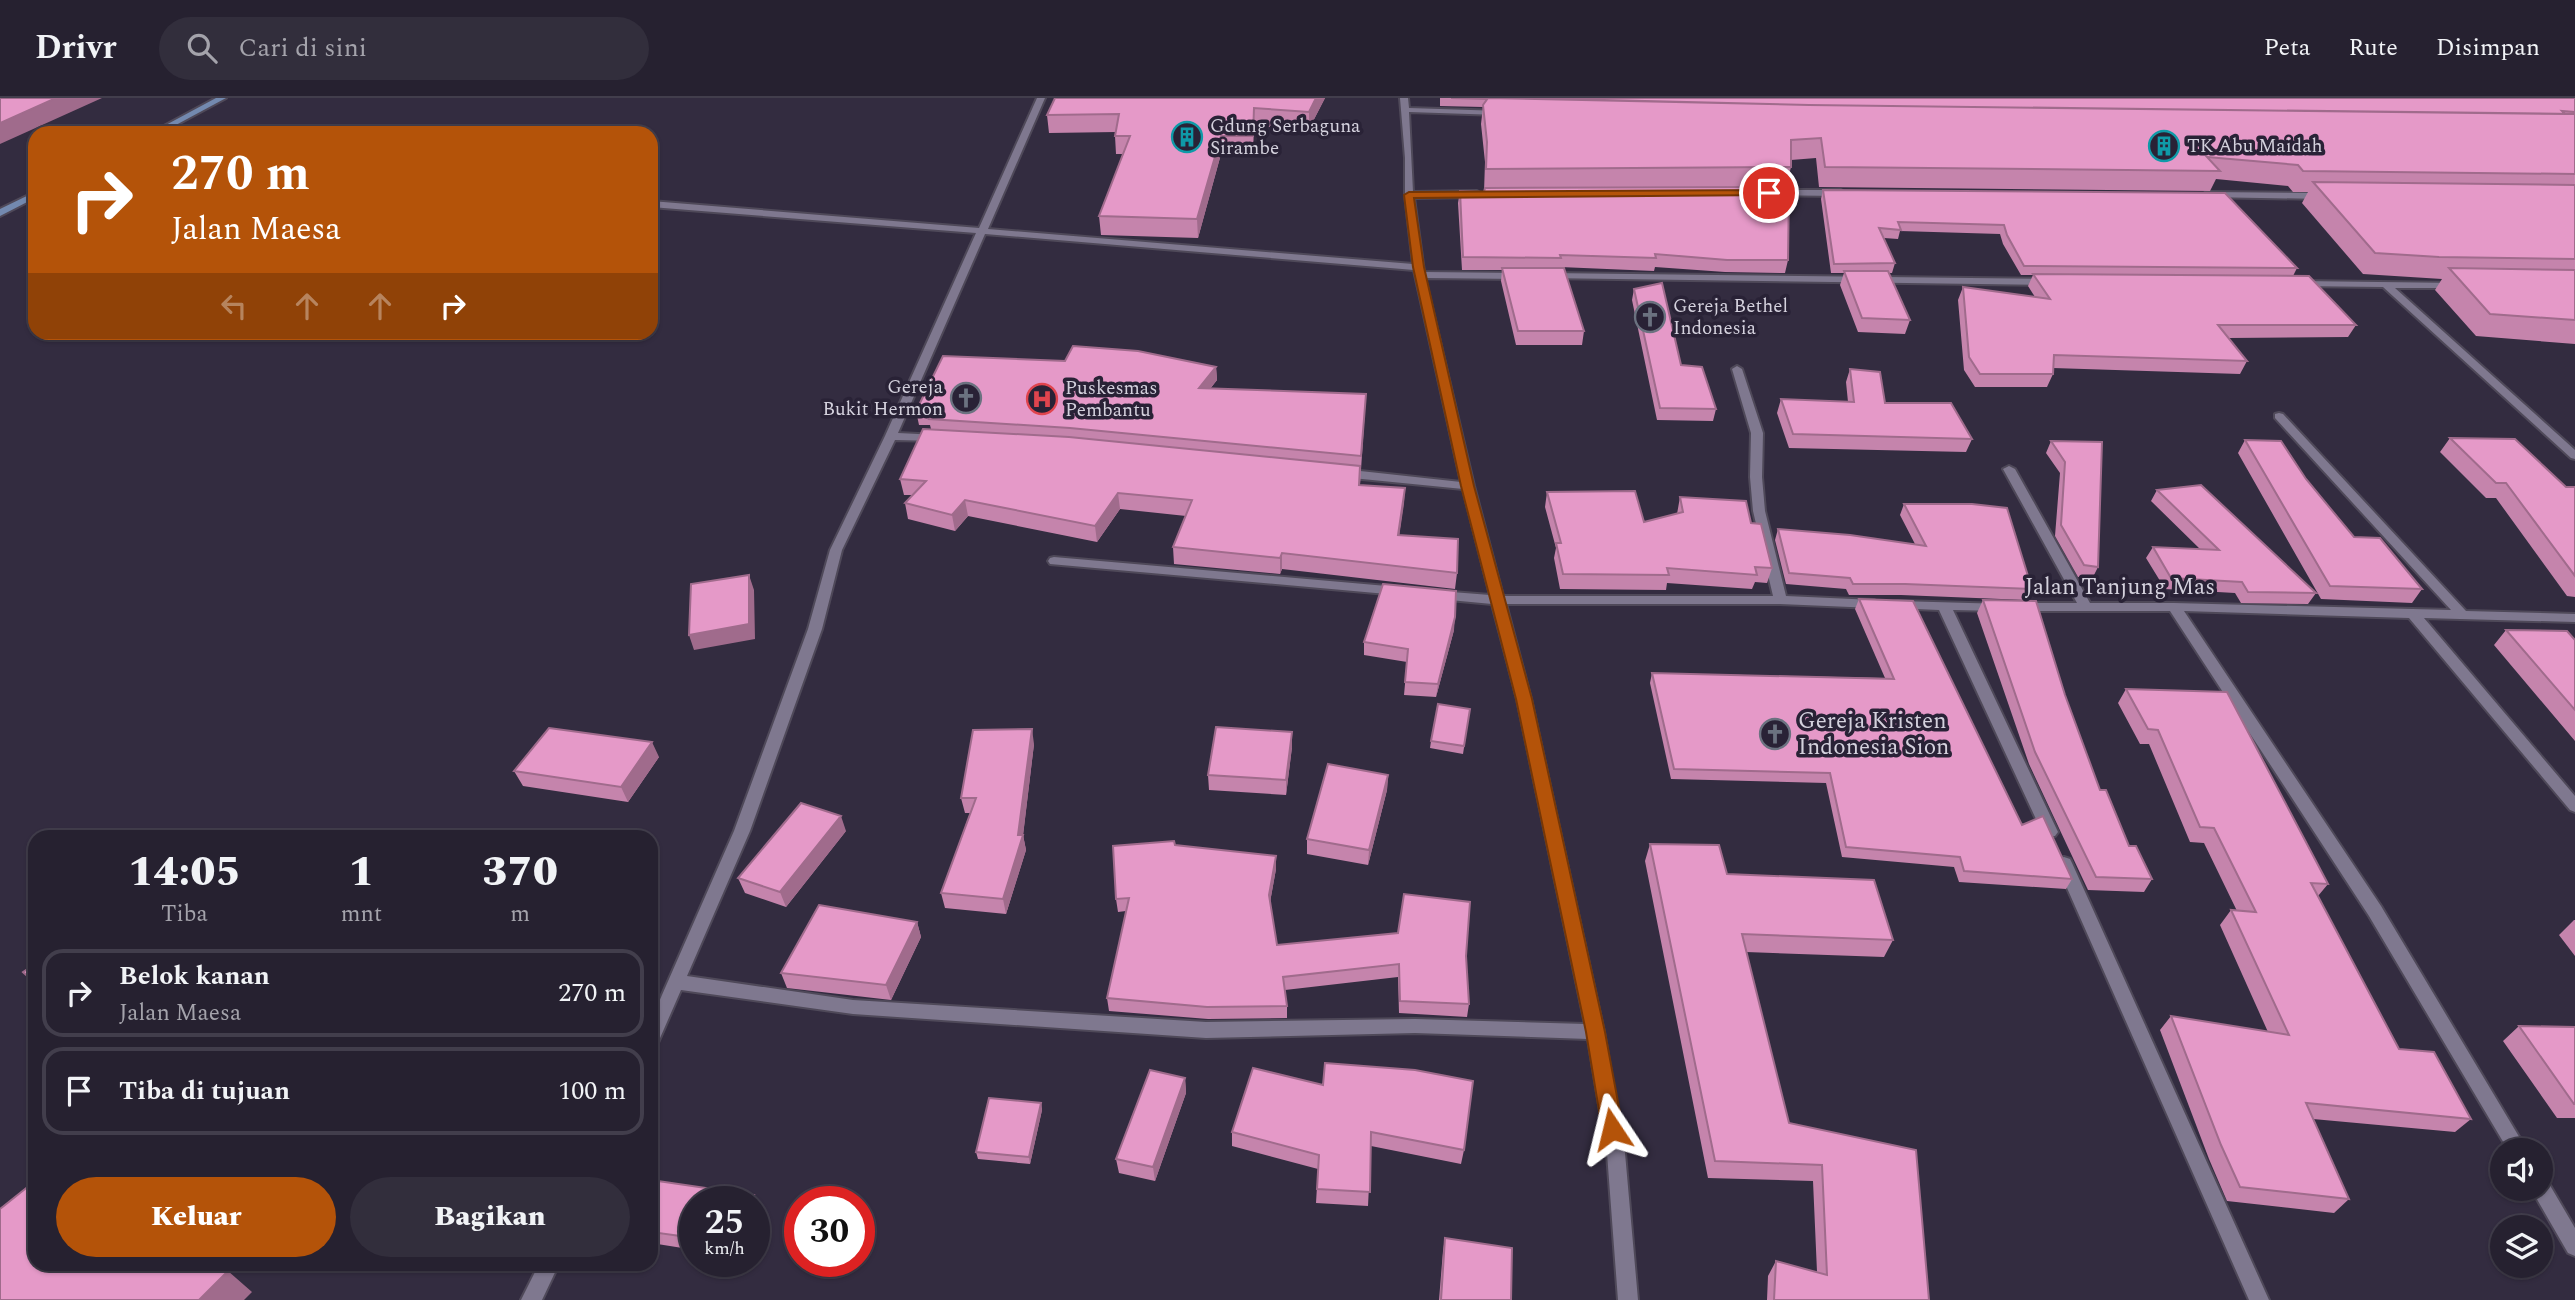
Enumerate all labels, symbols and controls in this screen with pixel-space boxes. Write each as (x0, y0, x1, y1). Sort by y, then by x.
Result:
search box (159, 17, 649, 80)
text: Drivr (35, 23, 117, 73)
text: Cari di sini (239, 28, 367, 68)
icon: search (183, 29, 221, 67)
text: Peta (2264, 30, 2310, 66)
text: Rute (2348, 30, 2398, 66)
text: Disimpan (2436, 30, 2540, 66)
place label: Gdung Serbaguna Sirambe (1210, 112, 1361, 163)
building icon: Gdung Serbaguna Sirambe (1170, 120, 1204, 154)
building icon: TK Abu Maidah (2147, 129, 2181, 163)
place label: TK Abu Maidah (2187, 132, 2322, 161)
text: 270 m (171, 137, 310, 212)
icon: right (56, 154, 147, 245)
pin (1739, 163, 1799, 223)
icon: arrive (1750, 174, 1788, 212)
text: Jalan Maesa (171, 205, 341, 254)
icon: left (215, 287, 253, 325)
icon: ahead (288, 287, 326, 325)
icon: ahead (361, 287, 399, 325)
icon: right (434, 287, 472, 325)
place label: Gereja Bethel Indonesia (1673, 292, 1788, 343)
church icon: Gereja Bethel Indonesia (1633, 300, 1667, 334)
place label: Gereja Bukit Hermon (822, 373, 944, 424)
place label: Puskesmas Pembantu (1065, 374, 1157, 425)
church icon: Gereja Bukit Hermon (949, 381, 983, 415)
hospital icon: Puskesmas Pembantu (1025, 382, 1059, 416)
street label: Jalan Tanjung Mas (2025, 570, 2215, 605)
place label: Gereja Kristen Indonesia Sion (1798, 704, 1950, 765)
church icon: Gereja Kristen Indonesia Sion (1758, 717, 1792, 751)
text: 14:05 (128, 841, 241, 904)
text: 1 (349, 841, 374, 904)
text: 370 (482, 841, 558, 904)
text: Tiba (161, 897, 208, 932)
text: mnt (341, 897, 382, 932)
text: m (510, 897, 530, 932)
text: Belok kanan (119, 956, 270, 996)
text: 270 m (558, 973, 626, 1013)
icon: right (60, 974, 98, 1012)
text: Jalan Maesa (119, 996, 241, 1031)
text: Tiba di tujuan (119, 1071, 290, 1111)
text: 100 m (558, 1071, 626, 1111)
icon: arrive (60, 1072, 98, 1110)
position arrow (1575, 1092, 1649, 1166)
map controls (2490, 1138, 2553, 1278)
button: sound (2490, 1138, 2553, 1201)
button: Keluar (56, 1177, 336, 1257)
button: Bagikan (350, 1177, 630, 1257)
speed limit sign: 30 (784, 1186, 875, 1277)
text: 25 (705, 1196, 744, 1249)
button: layers (2490, 1215, 2553, 1278)
text: km/h (704, 1235, 745, 1262)

